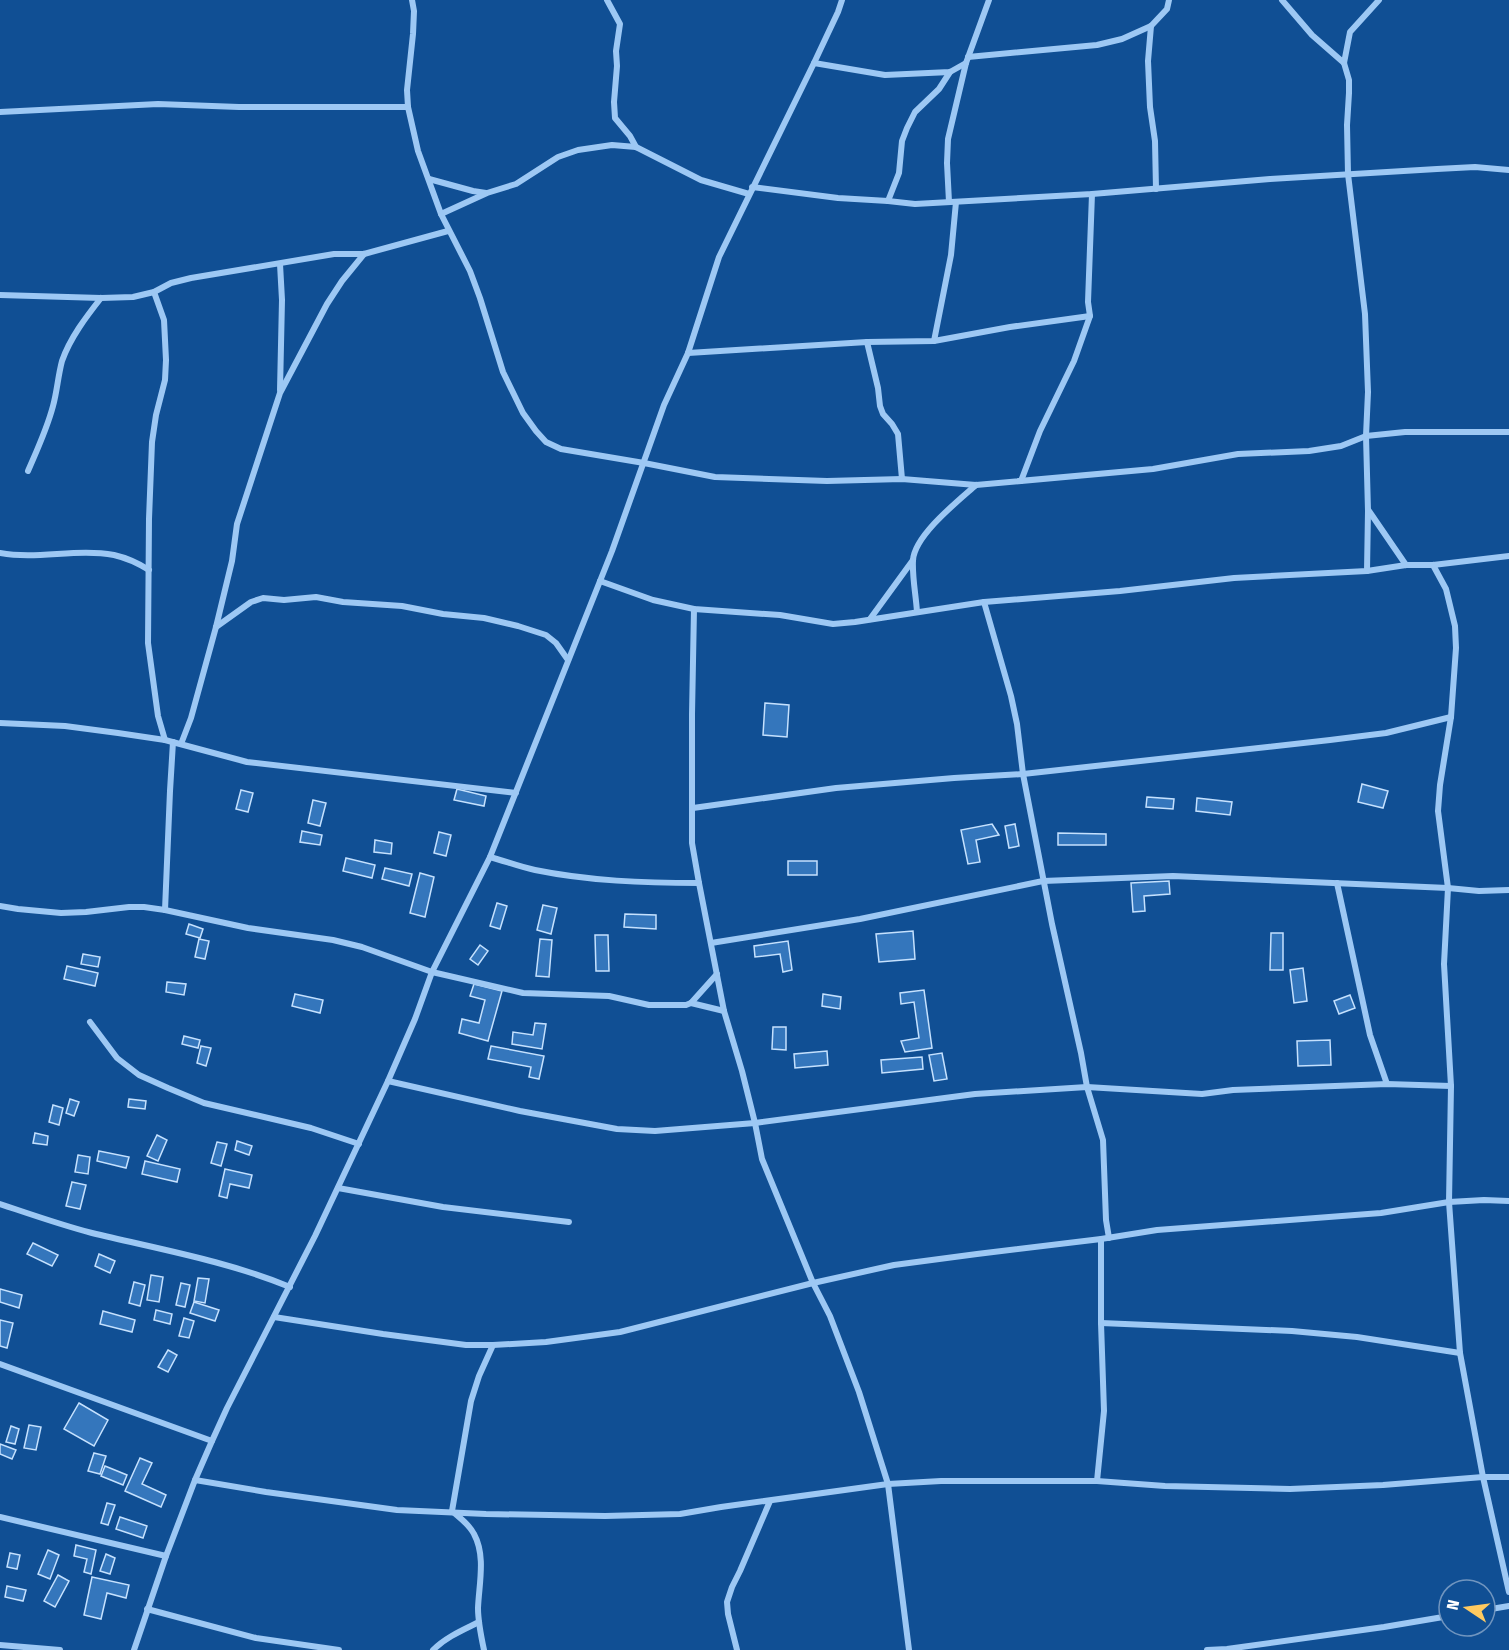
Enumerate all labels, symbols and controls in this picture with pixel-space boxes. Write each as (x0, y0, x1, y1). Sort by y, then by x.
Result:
north arrow (1437, 1578, 1497, 1638)
text: N (1443, 1598, 1463, 1612)

